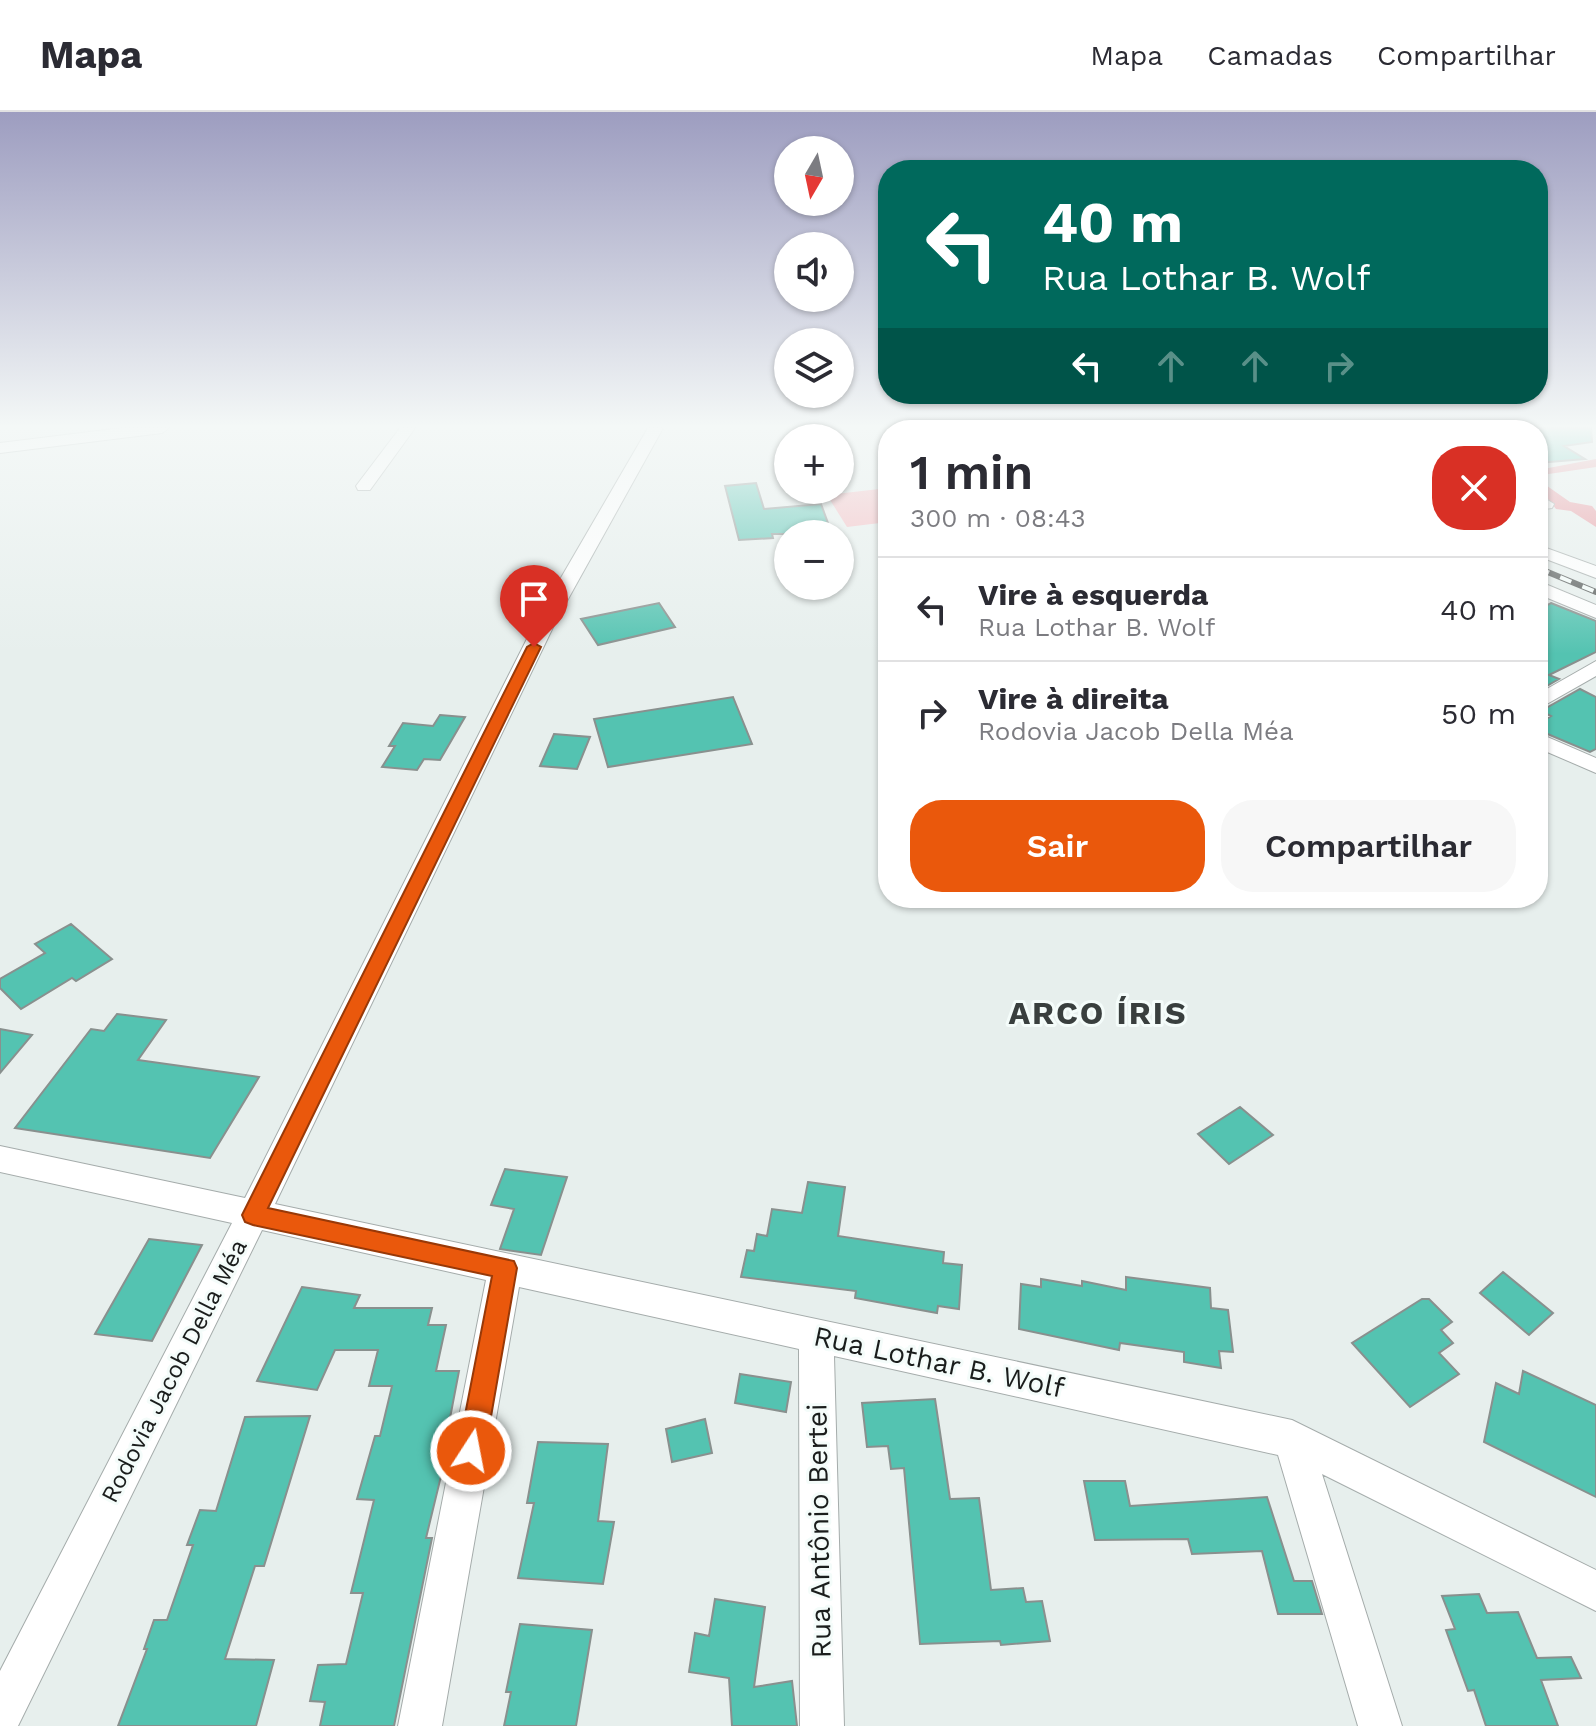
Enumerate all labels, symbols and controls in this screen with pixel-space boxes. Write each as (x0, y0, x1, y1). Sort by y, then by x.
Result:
text: Mapa (40, 33, 142, 77)
text: Mapa (1090, 39, 1163, 72)
text: Camadas (1207, 39, 1333, 72)
text: Compartilhar (1377, 39, 1556, 72)
north arrow (774, 136, 854, 216)
map controls (774, 136, 854, 600)
text: 40 m (1042, 190, 1183, 256)
icon: left (910, 192, 1014, 296)
button: sound (774, 232, 854, 312)
text: Rua Lothar B. Wolf (1042, 257, 1370, 299)
button: layers (774, 328, 854, 408)
icon: left (1065, 344, 1109, 388)
icon: ahead (1149, 344, 1193, 388)
icon: ahead (1233, 344, 1277, 388)
icon: right (1317, 344, 1361, 388)
button: + (774, 424, 854, 504)
text: 1 min (910, 444, 1033, 501)
button: close (1432, 446, 1516, 530)
text: 300 m · 08:43 (910, 503, 1086, 533)
button: − (774, 520, 854, 600)
pin (500, 565, 568, 647)
icon: arrive (512, 577, 556, 621)
text: Vire à esquerda (978, 577, 1208, 612)
icon: left (910, 587, 954, 631)
text: 40 m (1440, 592, 1516, 627)
text: Rua Lothar B. Wolf (978, 612, 1215, 642)
text: Vire à direita (978, 681, 1169, 716)
icon: right (910, 691, 954, 735)
text: 50 m (1441, 696, 1516, 731)
text: Rodovia Jacob Della Méa (978, 716, 1294, 746)
button: Sair (910, 800, 1205, 892)
button: Compartilhar (1221, 800, 1516, 892)
district label: ARCO ÍRIS (1008, 994, 1188, 1032)
street label: Rodovia Jacob Della Méa (95, 1235, 253, 1507)
street label: Rua Lothar B. Wolf (811, 1319, 1067, 1405)
street label: Rua Antônio Bertei (800, 1403, 838, 1659)
position arrow (429, 1409, 513, 1493)

